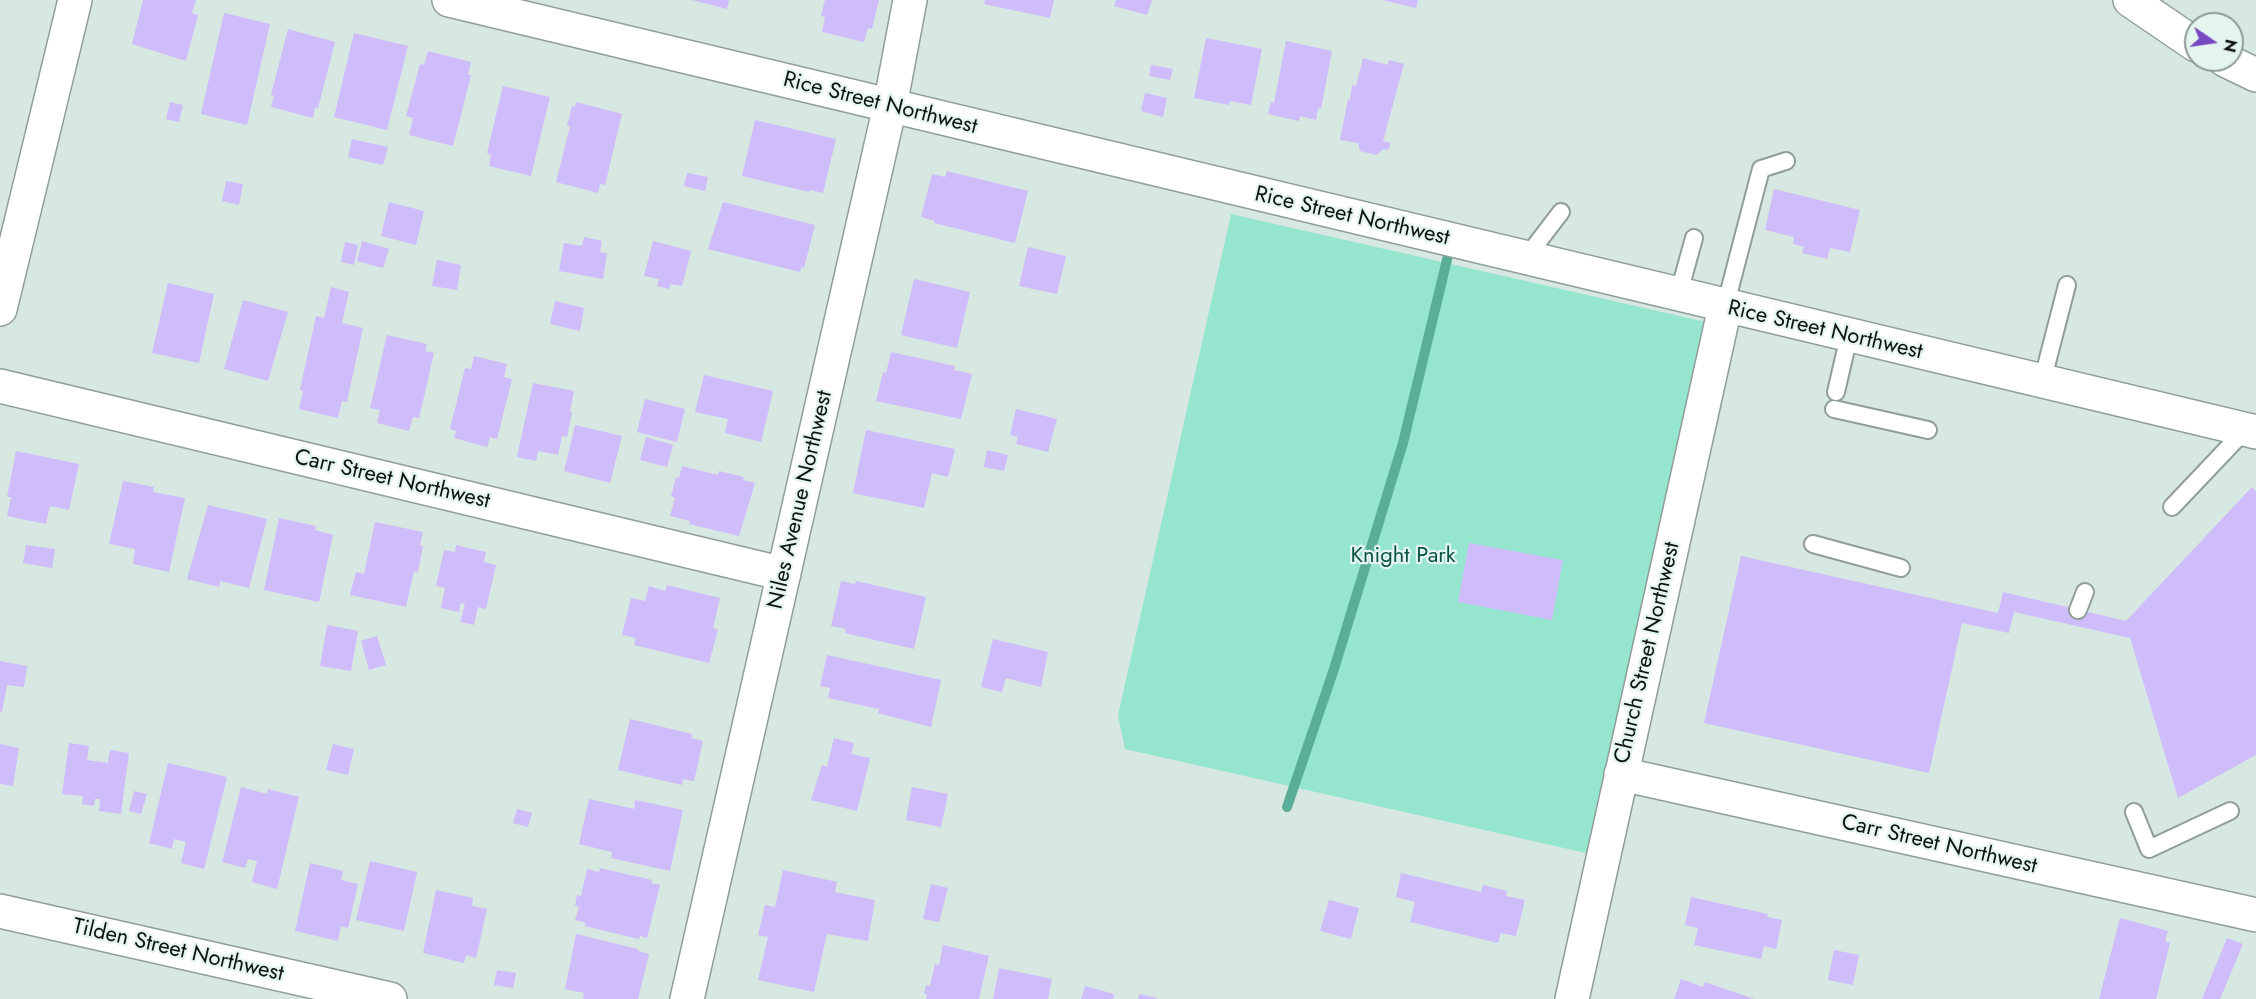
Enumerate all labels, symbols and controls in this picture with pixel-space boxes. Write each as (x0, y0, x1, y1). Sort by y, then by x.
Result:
north arrow (2184, 12, 2244, 72)
text: N (2217, 37, 2243, 54)
street label: Rice Street Northwest (780, 67, 980, 141)
street label: Rice Street Northwest (1252, 182, 1452, 252)
street label: Rice Street Northwest (1725, 296, 1925, 366)
street label: Niles Avenue Northwest (763, 388, 839, 612)
street label: Carr Street Northwest (292, 445, 492, 515)
street label: Church Street Northwest (1610, 540, 1686, 766)
park label: Knight Park (1351, 544, 1455, 570)
street label: Carr Street Northwest (1839, 810, 2039, 880)
street label: Tilden Street Northwest (70, 914, 286, 988)

